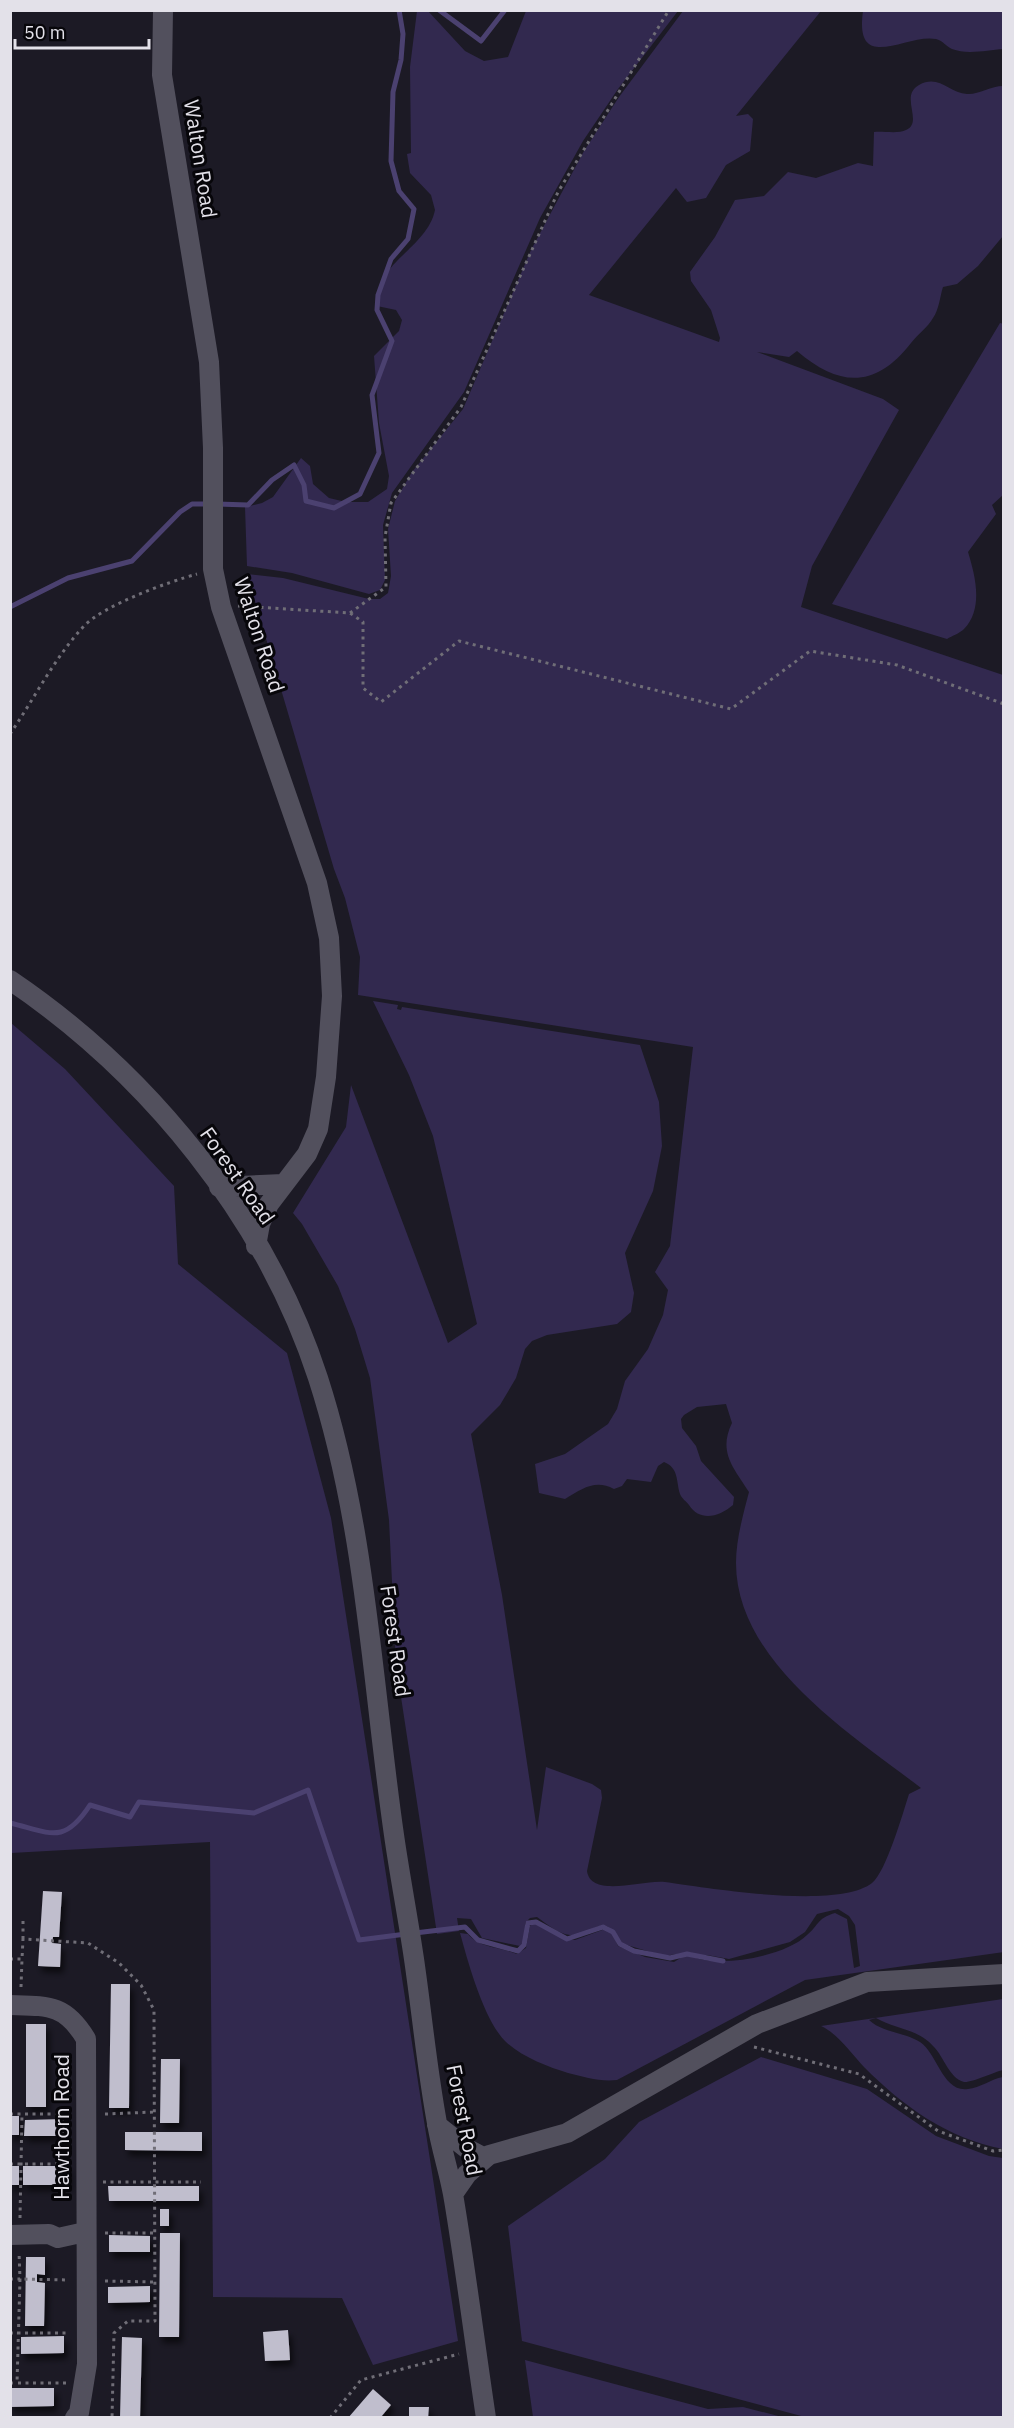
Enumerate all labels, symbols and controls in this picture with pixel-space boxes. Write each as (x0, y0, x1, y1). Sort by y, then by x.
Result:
scale bar (15, 12, 148, 50)
text: 50 m (24, 21, 66, 44)
street label: Walton Road (178, 98, 224, 220)
street label: Walton Road (228, 574, 292, 696)
street label: Forest Road (194, 1121, 282, 1230)
street label: Forest Road (374, 1583, 418, 1699)
street label: Hawthorn Road (47, 2054, 75, 2200)
street label: Forest Road (440, 2062, 489, 2178)

